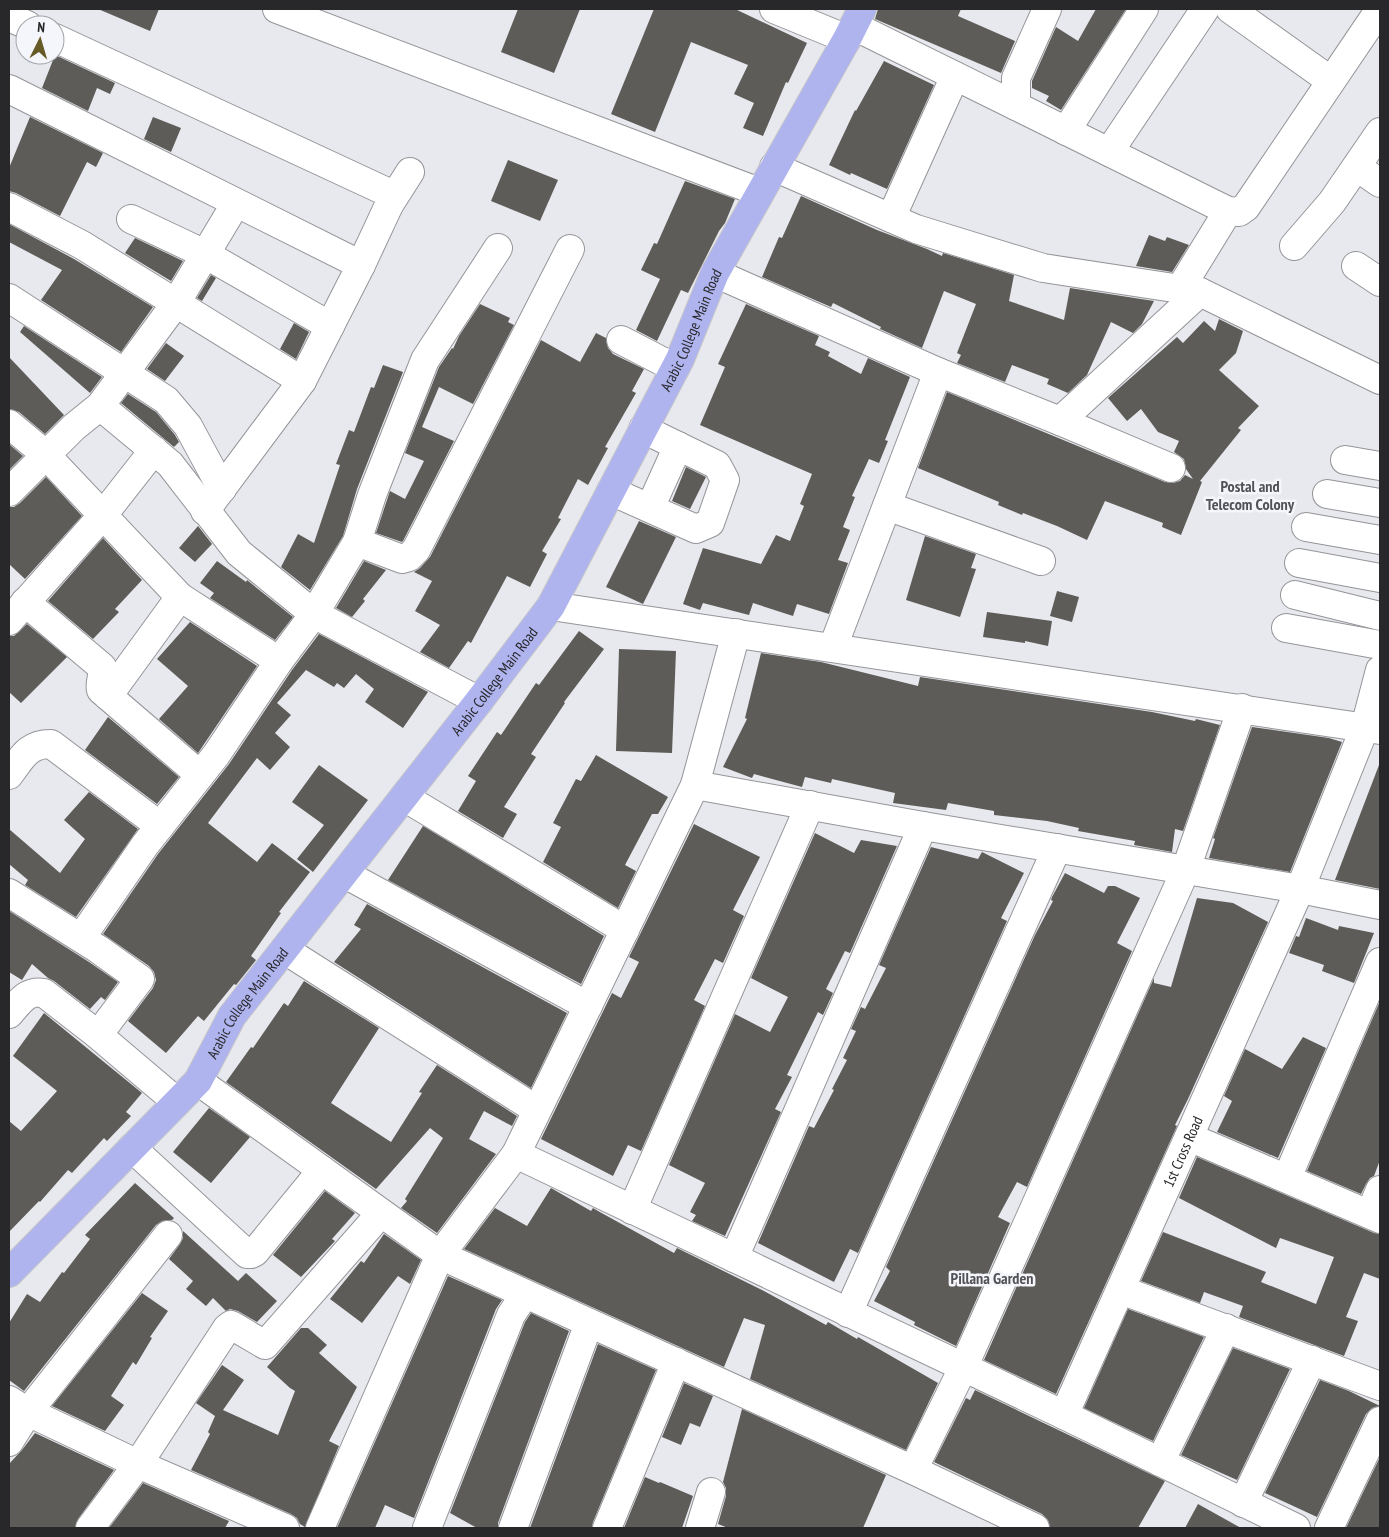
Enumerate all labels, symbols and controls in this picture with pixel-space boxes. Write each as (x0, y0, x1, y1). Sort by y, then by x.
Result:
north arrow (15, 15, 65, 65)
text: N (37, 18, 46, 36)
street label: Arabic College Main Road (656, 265, 725, 394)
district label: Postal and Telecom Colony (1206, 476, 1295, 514)
street label: Arabic College Main Road (446, 623, 541, 739)
street label: Arabic College Main Road (202, 943, 292, 1062)
street label: 1st Cross Road (1158, 1113, 1206, 1190)
district label: Pillana Garden (951, 1268, 1033, 1288)

